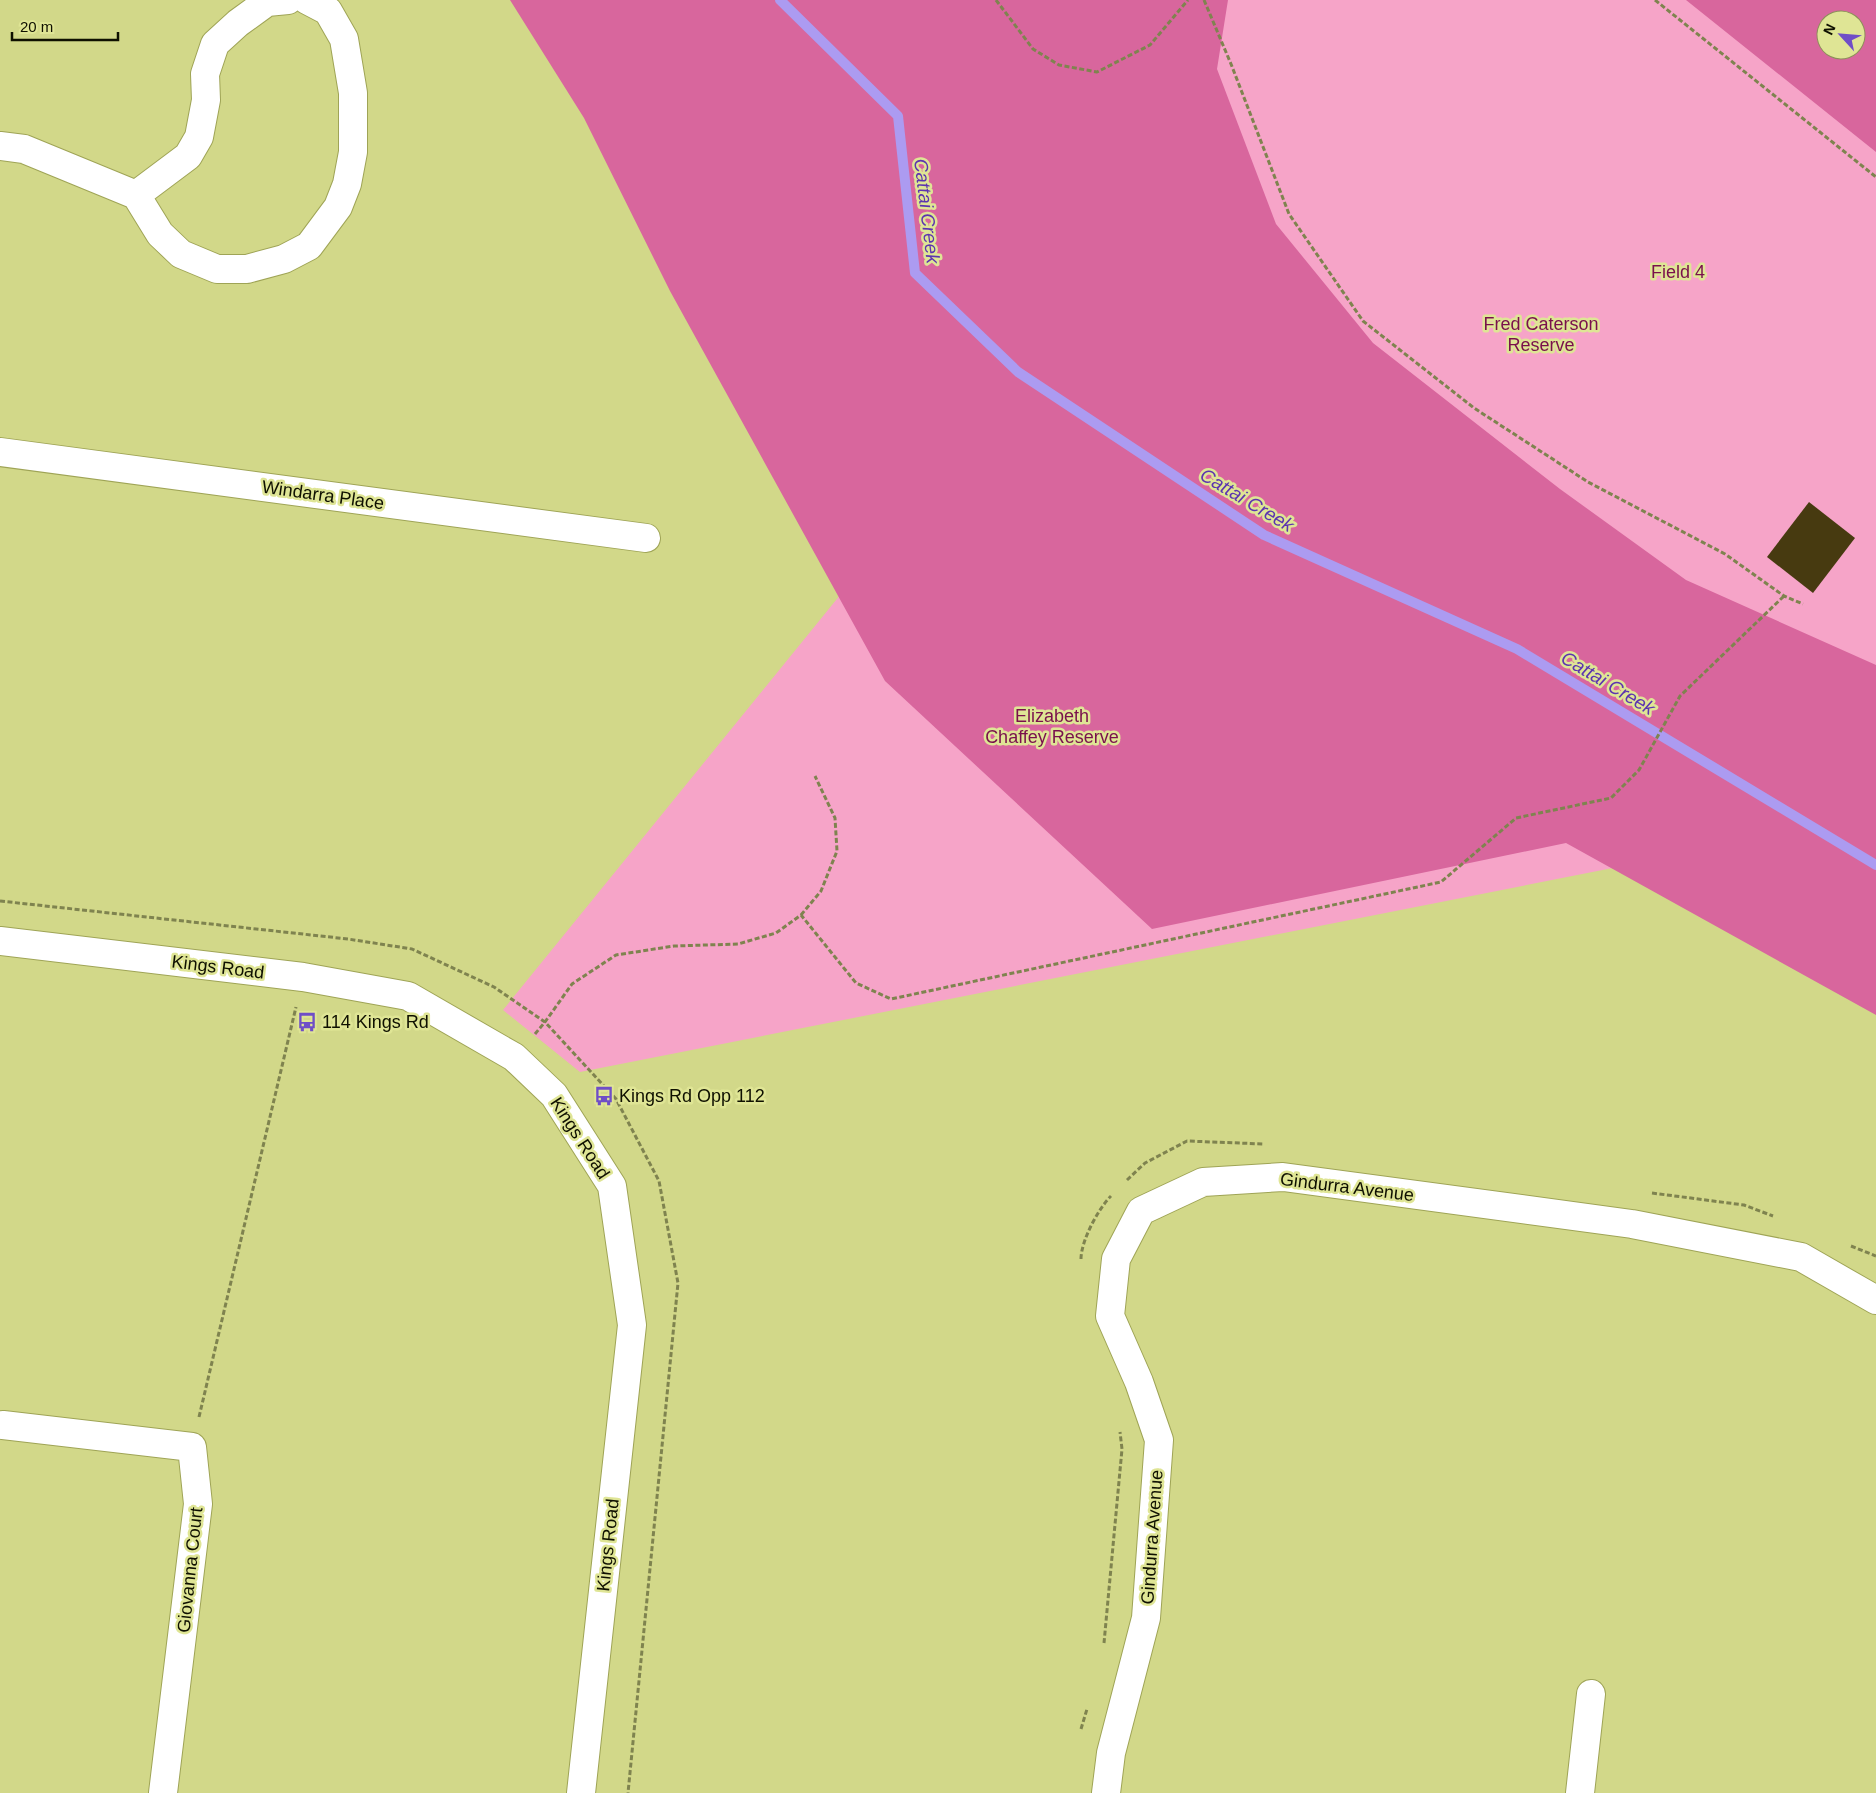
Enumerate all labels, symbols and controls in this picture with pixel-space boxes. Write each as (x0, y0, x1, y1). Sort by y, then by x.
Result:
scale bar (12, 10, 119, 42)
north arrow (1816, 10, 1866, 60)
text: 20 m (20, 18, 53, 35)
text: N (1820, 21, 1839, 37)
water label: Cattai Creek (910, 157, 944, 266)
park label: Field 4 (1651, 262, 1705, 282)
park label: Fred Caterson Reserve (1483, 314, 1599, 355)
water label: Cattai Creek (1196, 464, 1299, 537)
street label: Windarra Place (261, 477, 385, 513)
water label: Cattai Creek (1557, 647, 1660, 720)
park label: Elizabeth Chaffey Reserve (985, 706, 1119, 747)
street label: Kings Road (171, 951, 265, 983)
bus stop icon: 114 Kings Rd (296, 1011, 318, 1033)
place label: 114 Kings Rd (322, 1012, 429, 1032)
bus stop icon: Kings Rd Opp 112 (593, 1085, 615, 1107)
place label: Kings Rd Opp 112 (619, 1086, 765, 1106)
street label: Kings Road (546, 1094, 614, 1182)
street label: Gindurra Avenue (1279, 1169, 1415, 1205)
street label: Gindurra Avenue (1137, 1469, 1167, 1605)
street label: Kings Road (593, 1498, 623, 1592)
street label: Giovanna Court (173, 1506, 207, 1634)

